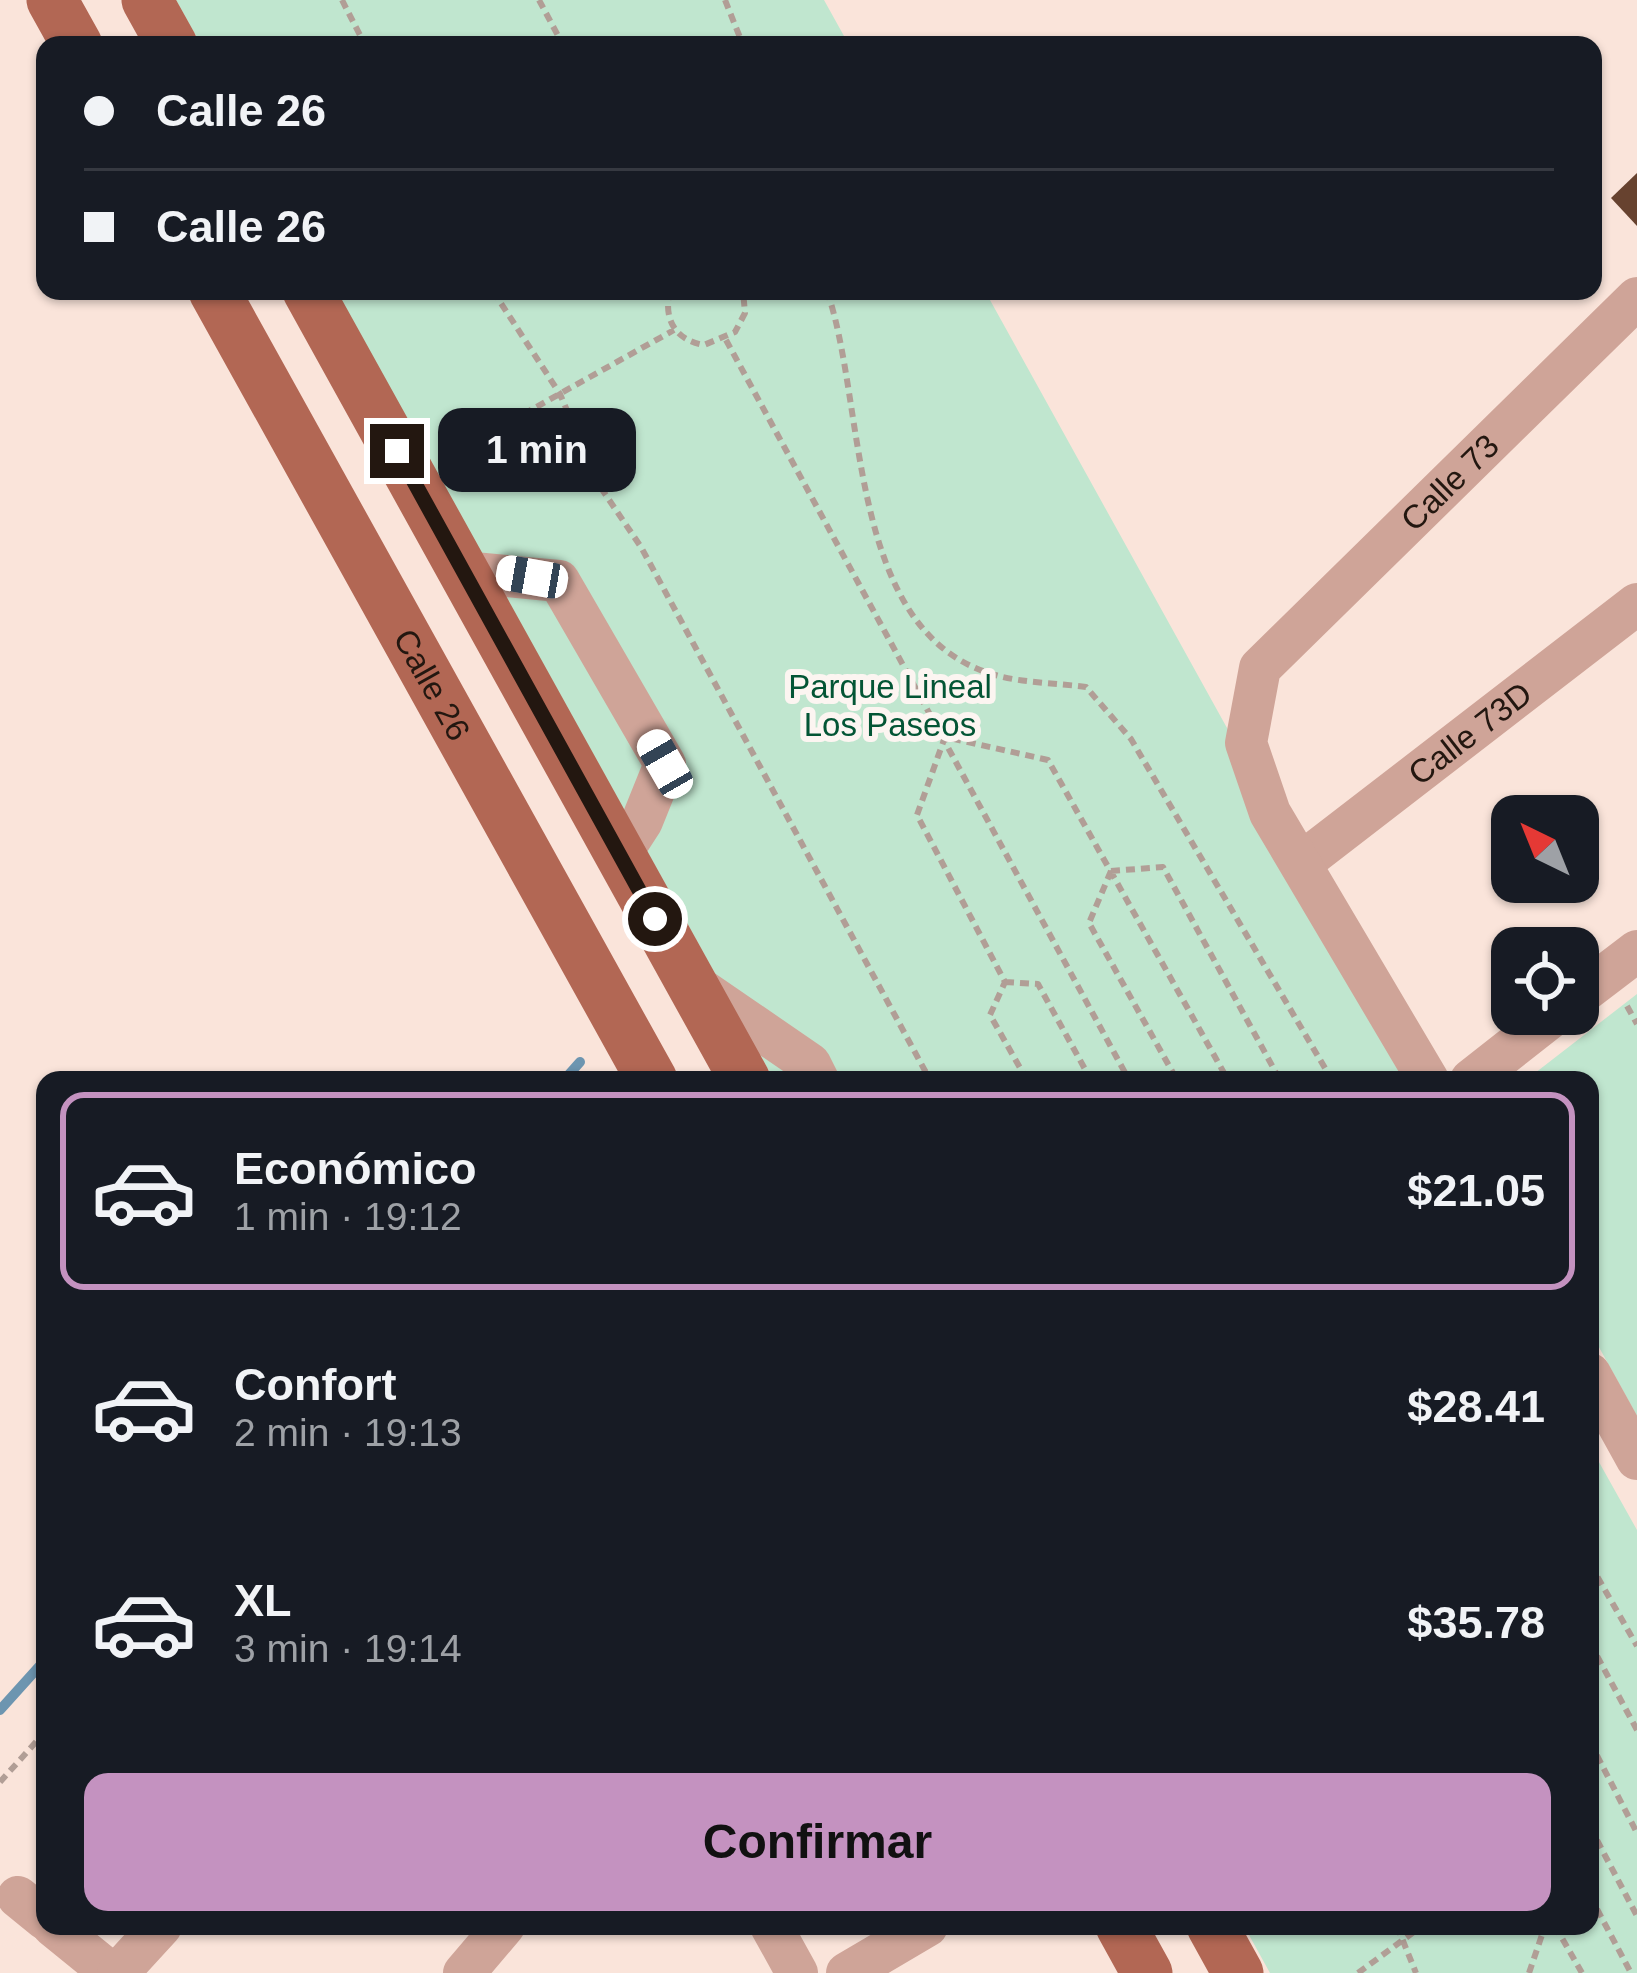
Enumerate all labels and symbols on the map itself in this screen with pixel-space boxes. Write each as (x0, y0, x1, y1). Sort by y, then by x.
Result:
callout: 1 min (439, 409, 637, 493)
route end (370, 424, 424, 478)
street label: Calle 73 (1393, 426, 1506, 538)
car (493, 553, 571, 601)
street label: Calle 26 (387, 623, 478, 746)
park label: Parque Lineal Los Paseos (788, 668, 992, 743)
street label: Calle 73D (1401, 674, 1538, 792)
car (631, 724, 699, 804)
north arrow (1491, 795, 1599, 903)
route start (628, 892, 682, 946)

